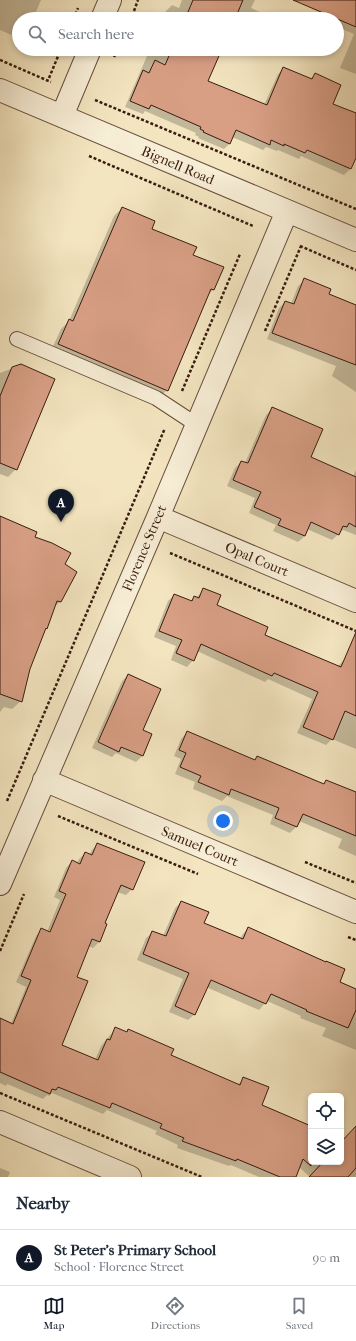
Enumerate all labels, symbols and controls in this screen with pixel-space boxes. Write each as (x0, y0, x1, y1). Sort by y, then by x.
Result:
search box (12, 12, 344, 56)
icon: search (26, 23, 48, 45)
text: Search here (58, 25, 134, 43)
street label: Bignell Road (139, 142, 217, 189)
pin: A (48, 489, 74, 522)
street label: Florence Street (119, 502, 170, 594)
street label: Opal Court (222, 538, 291, 580)
your location (213, 811, 233, 831)
street label: Samuel Court (159, 823, 241, 870)
map controls (308, 1093, 344, 1165)
button: locate (308, 1093, 344, 1129)
button: layers (308, 1129, 344, 1165)
text: Nearby (16, 1193, 70, 1213)
text: St Peter's Primary School (54, 1241, 216, 1259)
text: A (25, 1250, 33, 1265)
text: 90 m (312, 1250, 340, 1265)
text: School · Florence Street (54, 1259, 184, 1274)
tab: Map (43, 1295, 65, 1332)
tab: Directions (151, 1295, 200, 1332)
tab: Saved (286, 1295, 313, 1332)

